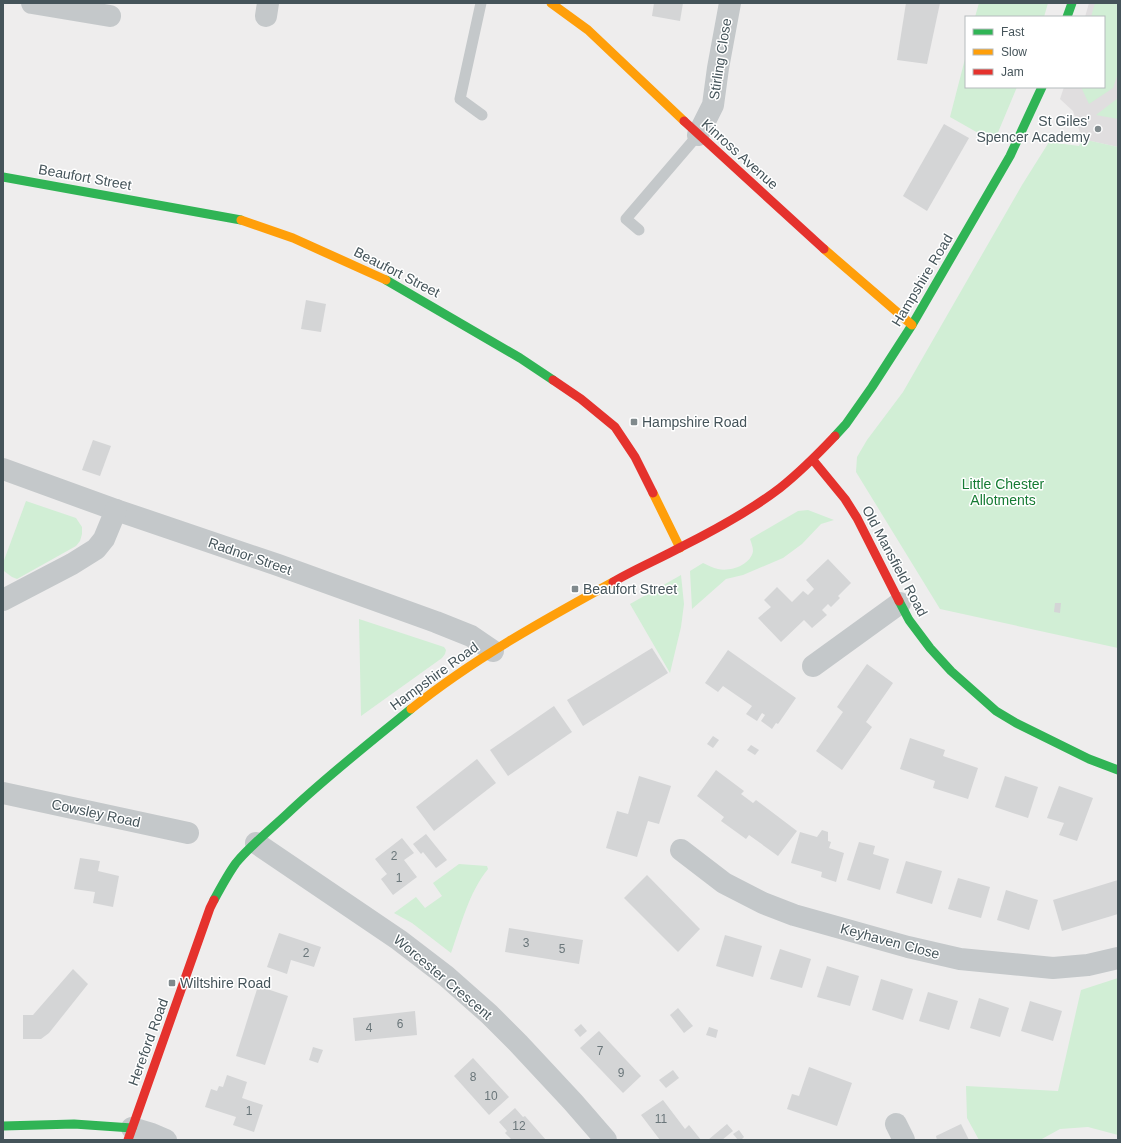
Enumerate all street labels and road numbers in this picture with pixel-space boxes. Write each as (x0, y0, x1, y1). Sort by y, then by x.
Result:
street label: Stirling Close (706, 17, 734, 101)
street label: Kinross Avenue (699, 116, 782, 193)
street label: Beaufort Street (37, 161, 133, 193)
street label: Hampshire Road (888, 231, 956, 329)
street label: Beaufort Street (351, 243, 443, 301)
street label: Old Mansfield Road (859, 503, 931, 619)
street label: Radnor Street (206, 534, 294, 578)
street label: Hampshire Road (387, 639, 481, 713)
street label: Cowsley Road (50, 796, 142, 830)
street label: Keyhaven Close (839, 920, 942, 962)
street label: Worcester Crescent (391, 931, 496, 1023)
street label: Hereford Road (125, 996, 171, 1088)

